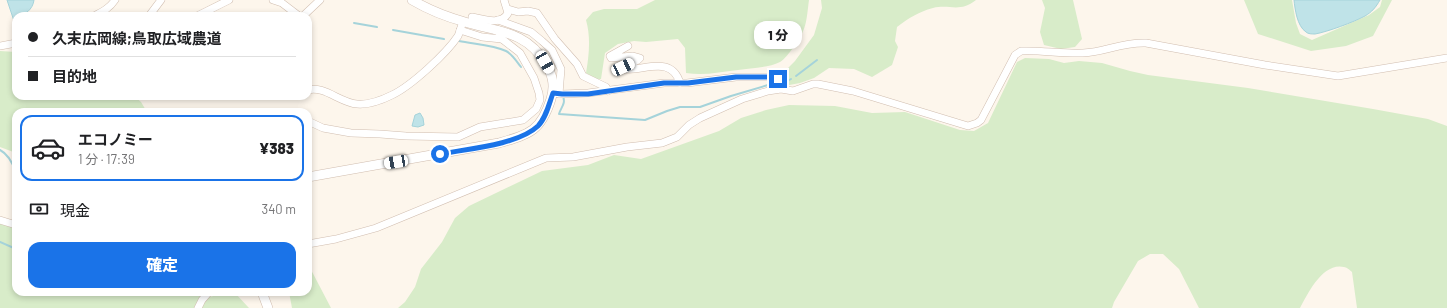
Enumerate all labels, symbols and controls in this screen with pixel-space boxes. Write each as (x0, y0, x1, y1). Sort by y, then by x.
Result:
callout: 1 分 (754, 21, 802, 49)
text: 1 分 (768, 27, 788, 43)
text: 久末広岡線;鳥取広域農道 (52, 29, 222, 47)
car (534, 49, 556, 75)
car (610, 56, 636, 78)
text: 目的地 (52, 67, 97, 85)
route end (769, 70, 787, 88)
icon: car (30, 130, 66, 166)
text: エコノミー (78, 130, 153, 148)
text: ¥383 (259, 139, 294, 157)
route start (431, 145, 449, 163)
text: 1 分 · 17:39 (78, 151, 135, 167)
car (383, 154, 409, 170)
icon: cash (28, 198, 50, 220)
text: 現金 (60, 201, 90, 219)
text: 340 m (261, 201, 296, 217)
button: 確定 (28, 242, 296, 288)

